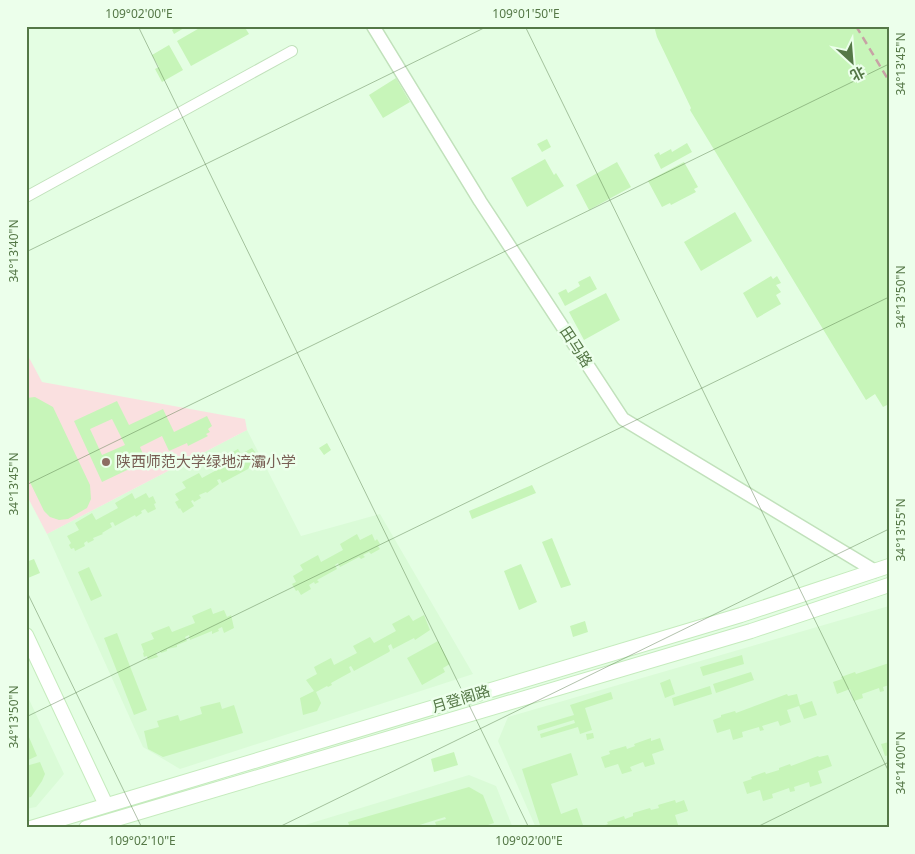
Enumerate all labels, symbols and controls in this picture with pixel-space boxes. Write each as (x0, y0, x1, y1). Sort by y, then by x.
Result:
text: 109°02'00"E (105, 5, 173, 22)
text: 109°01'50"E (492, 5, 560, 22)
text: 34°13'45"N (892, 32, 909, 96)
north arrow (828, 38, 878, 88)
text: 北 (847, 63, 868, 86)
text: 34°13'40"N (5, 219, 22, 283)
text: 34°13'50"N (892, 265, 909, 329)
street label: 田马路 (556, 322, 597, 371)
place label: 陕西师范大学绿地浐灞小学 (116, 451, 296, 471)
text: 34°13'45"N (5, 452, 22, 516)
marker: 陕西师范大学绿地浐灞小学 (100, 456, 112, 468)
text: 34°13'55"N (892, 498, 909, 562)
street label: 月登阁路 (429, 680, 492, 716)
text: 34°13'50"N (5, 685, 22, 749)
text: 34°14'00"N (892, 731, 909, 795)
text: 109°02'10"E (108, 832, 176, 849)
text: 109°02'00"E (495, 832, 563, 849)

